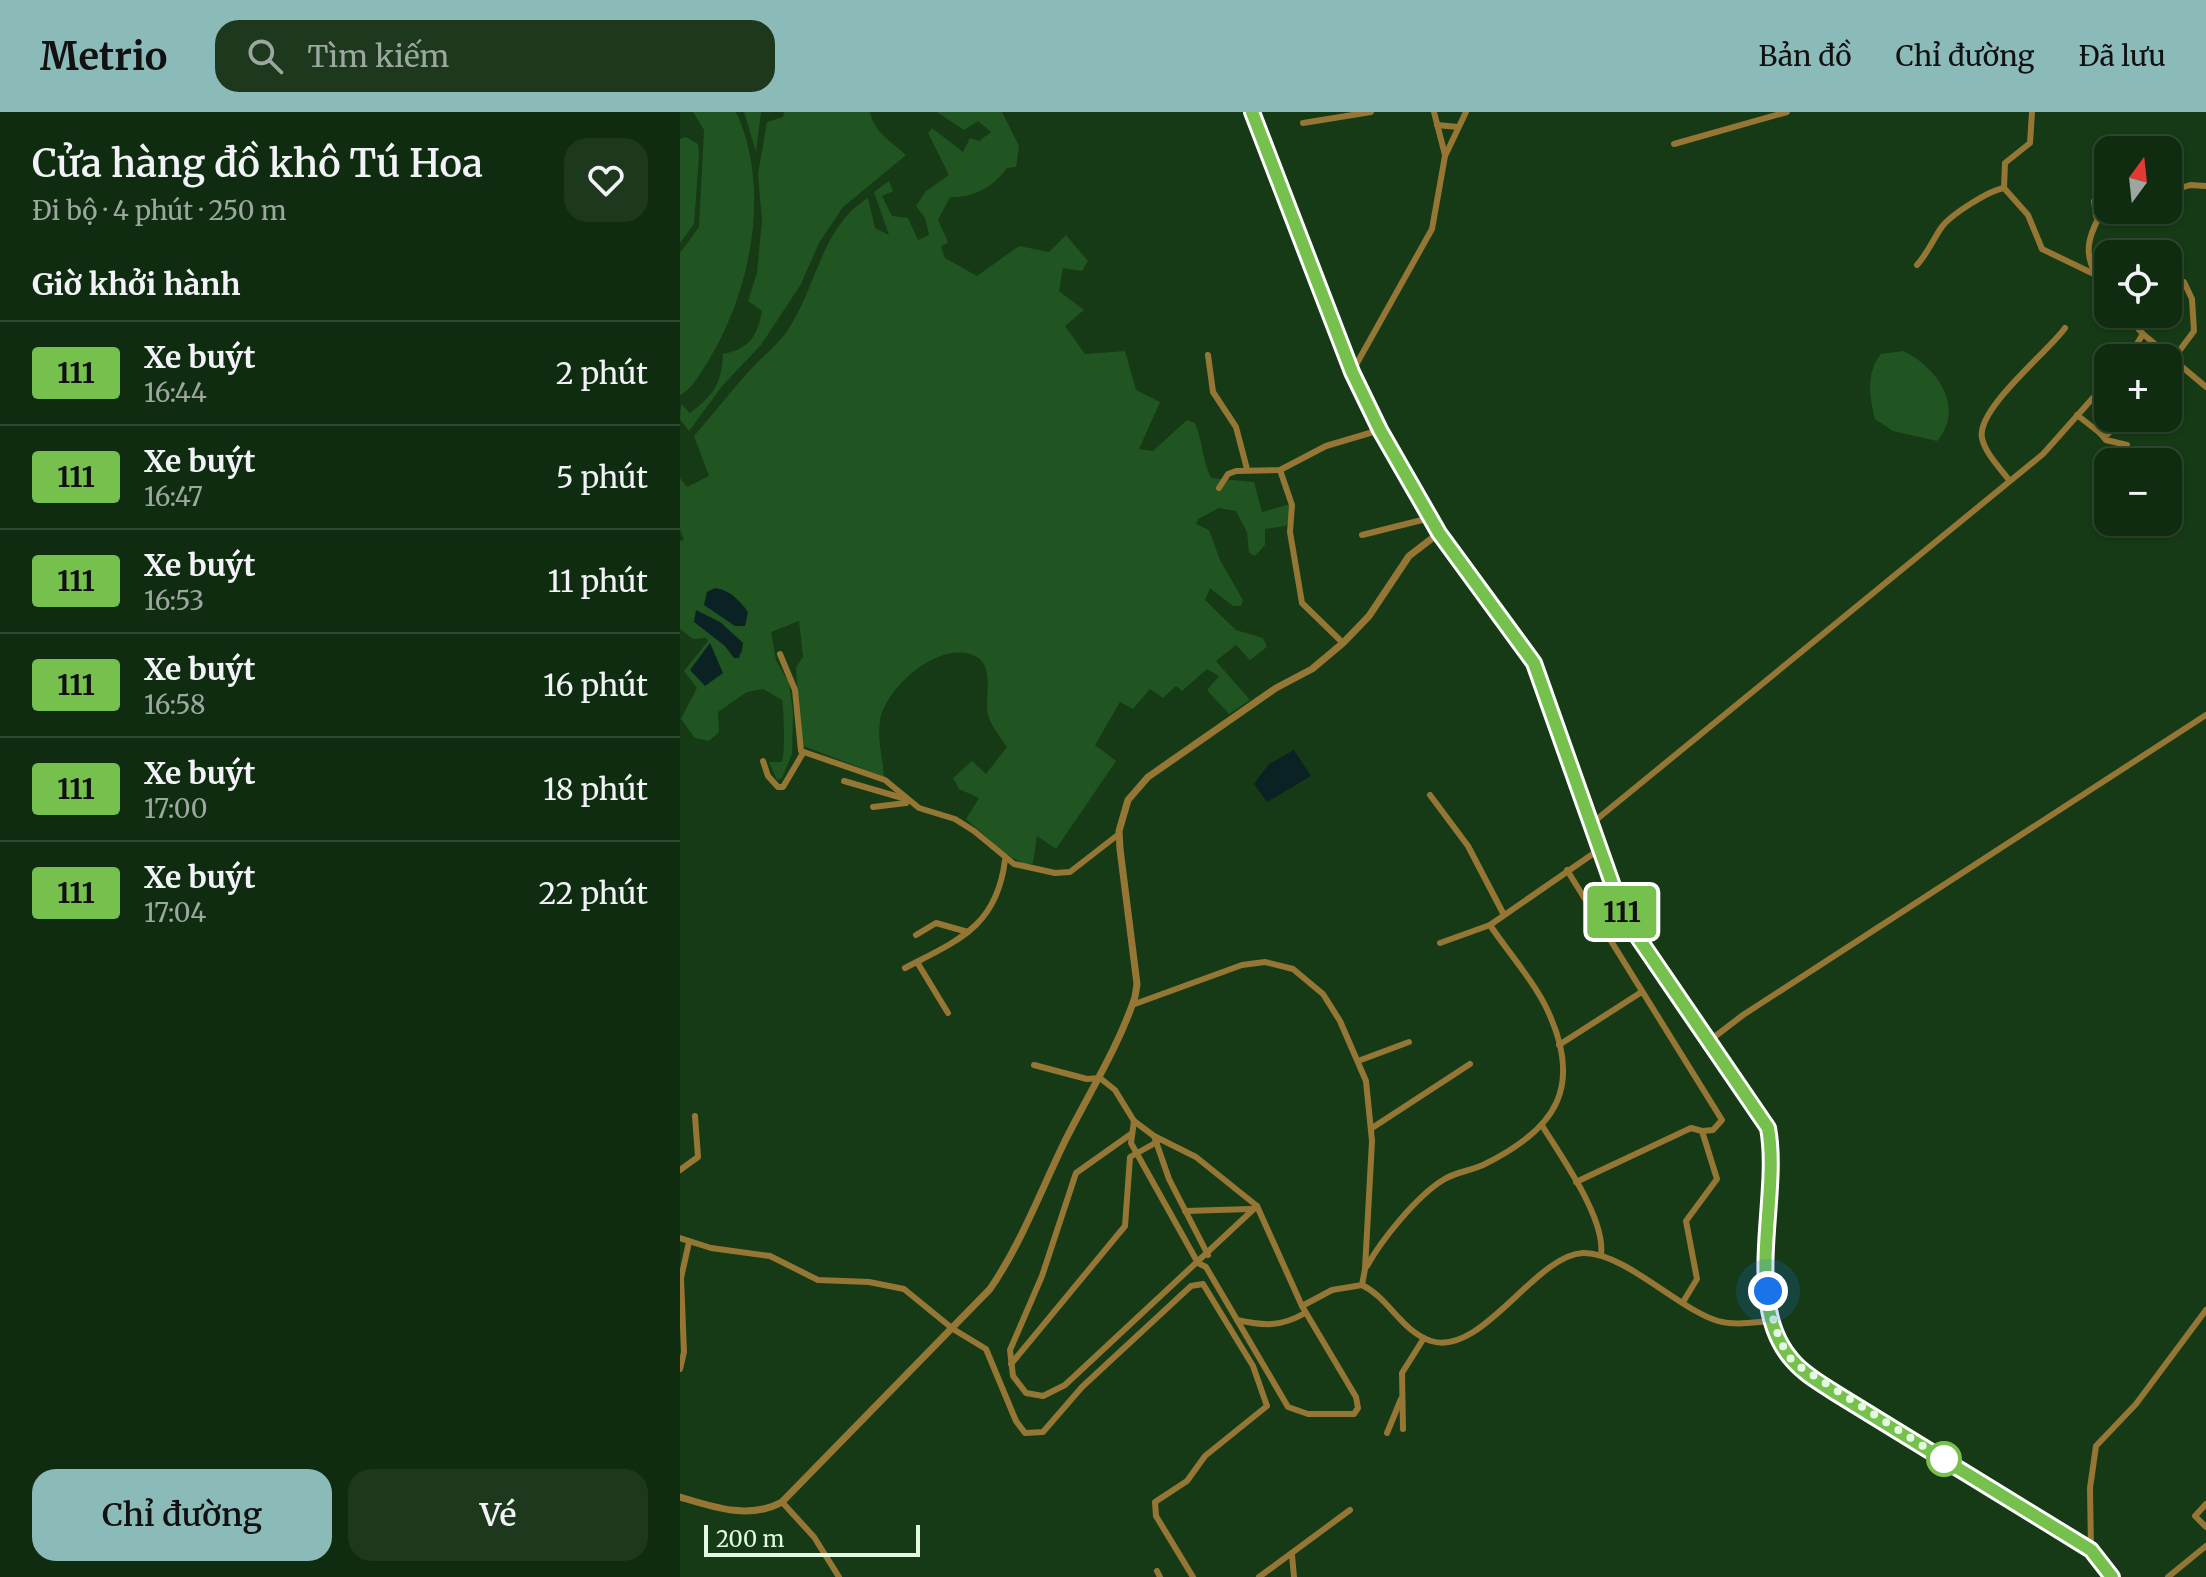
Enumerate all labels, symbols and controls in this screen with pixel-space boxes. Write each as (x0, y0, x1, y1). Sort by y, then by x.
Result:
search box (215, 20, 775, 92)
text: Metrio (40, 33, 167, 80)
icon: search (243, 34, 287, 78)
text: Tìm kiếm (307, 37, 449, 75)
text: Bản đồ (1759, 38, 1852, 74)
text: Chỉ đường (1896, 38, 2034, 74)
text: Đã lưu (2078, 38, 2166, 74)
north arrow (2094, 136, 2182, 224)
map controls (2094, 136, 2182, 536)
button: heart (564, 138, 648, 222)
text: Cửa hàng đồ khô Tú Hoa (32, 140, 483, 187)
text: Đi bộ · 4 phút · 250 m (32, 194, 287, 227)
button: locate (2094, 240, 2182, 328)
text: Giờ khởi hành (32, 265, 240, 303)
text: Xe buýt (144, 338, 256, 376)
button: + (2094, 344, 2182, 432)
text: 2 phút (556, 354, 648, 392)
text: 111 (57, 355, 95, 391)
text: 16:44 (144, 376, 207, 409)
text: Xe buýt (144, 442, 256, 480)
button: − (2094, 448, 2182, 536)
text: 5 phút (556, 458, 648, 496)
text: 111 (57, 459, 95, 495)
text: 16:47 (144, 480, 203, 513)
text: Xe buýt (144, 546, 256, 584)
text: 11 phút (547, 562, 648, 600)
text: 111 (57, 563, 95, 599)
text: 16:53 (144, 584, 204, 617)
text: Xe buýt (144, 650, 256, 688)
text: 16 phút (543, 666, 648, 704)
text: 111 (57, 667, 95, 703)
text: 16:58 (144, 688, 205, 721)
text: Xe buýt (144, 754, 256, 792)
text: 18 phút (543, 770, 648, 808)
text: 111 (57, 771, 95, 807)
text: 17:00 (144, 792, 208, 825)
text: Xe buýt (144, 858, 256, 896)
text: 22 phút (539, 874, 648, 912)
text: 111 (57, 875, 95, 911)
line badge: 111 (1576, 886, 1668, 938)
text: 111 (1603, 894, 1641, 930)
text: 17:04 (144, 896, 206, 929)
your location (1748, 1271, 1788, 1311)
unlabelled marker (1927, 1442, 1961, 1476)
button: Chỉ đường (32, 1469, 332, 1561)
button: Vé (348, 1469, 648, 1561)
scale bar (704, 1521, 920, 1557)
text: 200 m (716, 1525, 784, 1553)

